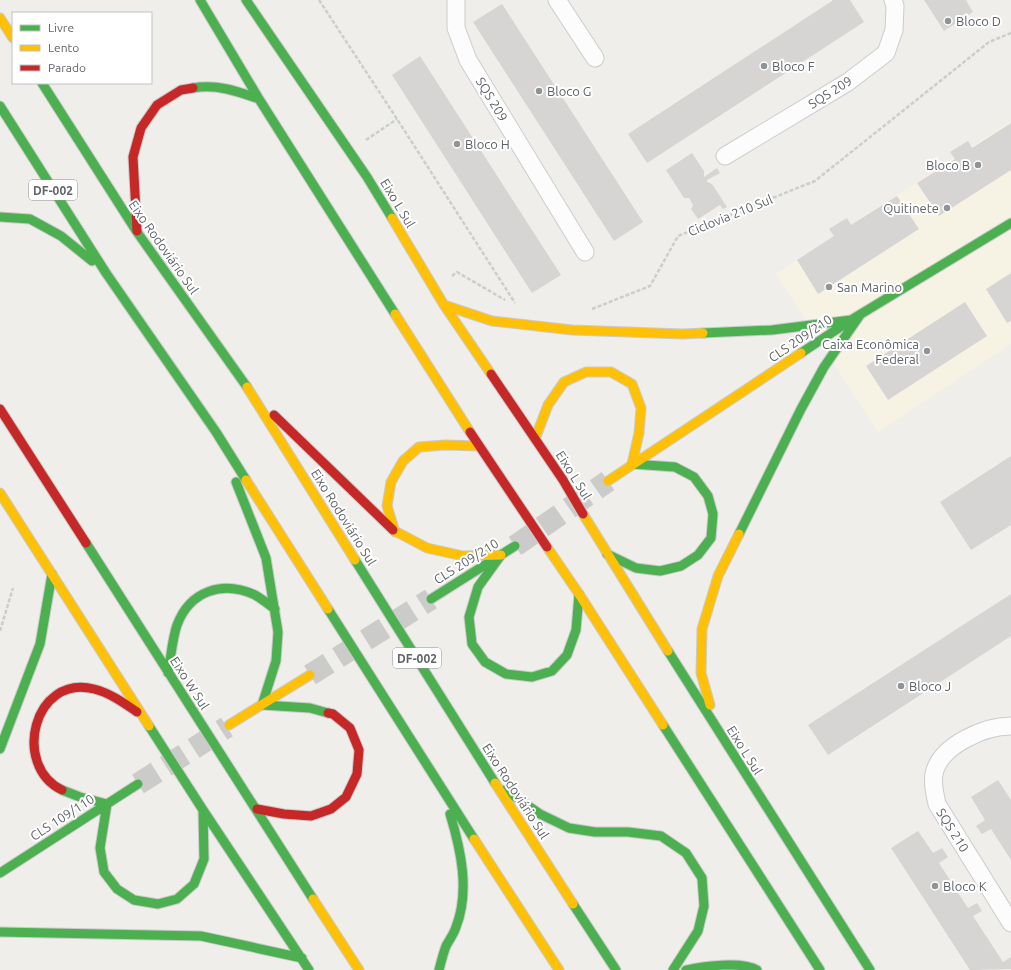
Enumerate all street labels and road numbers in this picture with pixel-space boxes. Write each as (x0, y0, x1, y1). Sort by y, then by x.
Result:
street label: SQS 209 (806, 73, 855, 112)
street label: SQS 209 (473, 75, 511, 124)
street label: Eixo L Sul (378, 176, 418, 231)
road number: DF-002 (29, 180, 77, 200)
street label: Ciclovia 210 Sul (686, 191, 775, 238)
street label: Eixo Rodoviário Sul (126, 198, 202, 297)
street label: CLS 209/210 (766, 312, 834, 364)
street label: Eixo L Sul (554, 448, 595, 502)
street label: Eixo Rodoviário Sul (309, 466, 380, 568)
street label: CLS 209/210 (431, 536, 501, 586)
road number: DF-002 (393, 648, 441, 668)
street label: Eixo W Sul (168, 654, 213, 712)
street label: Eixo L Sul (725, 723, 766, 777)
street label: Eixo Rodoviário Sul (480, 741, 552, 842)
street label: CLS 109/110 (27, 791, 97, 843)
street label: SQS 210 (933, 806, 972, 855)

